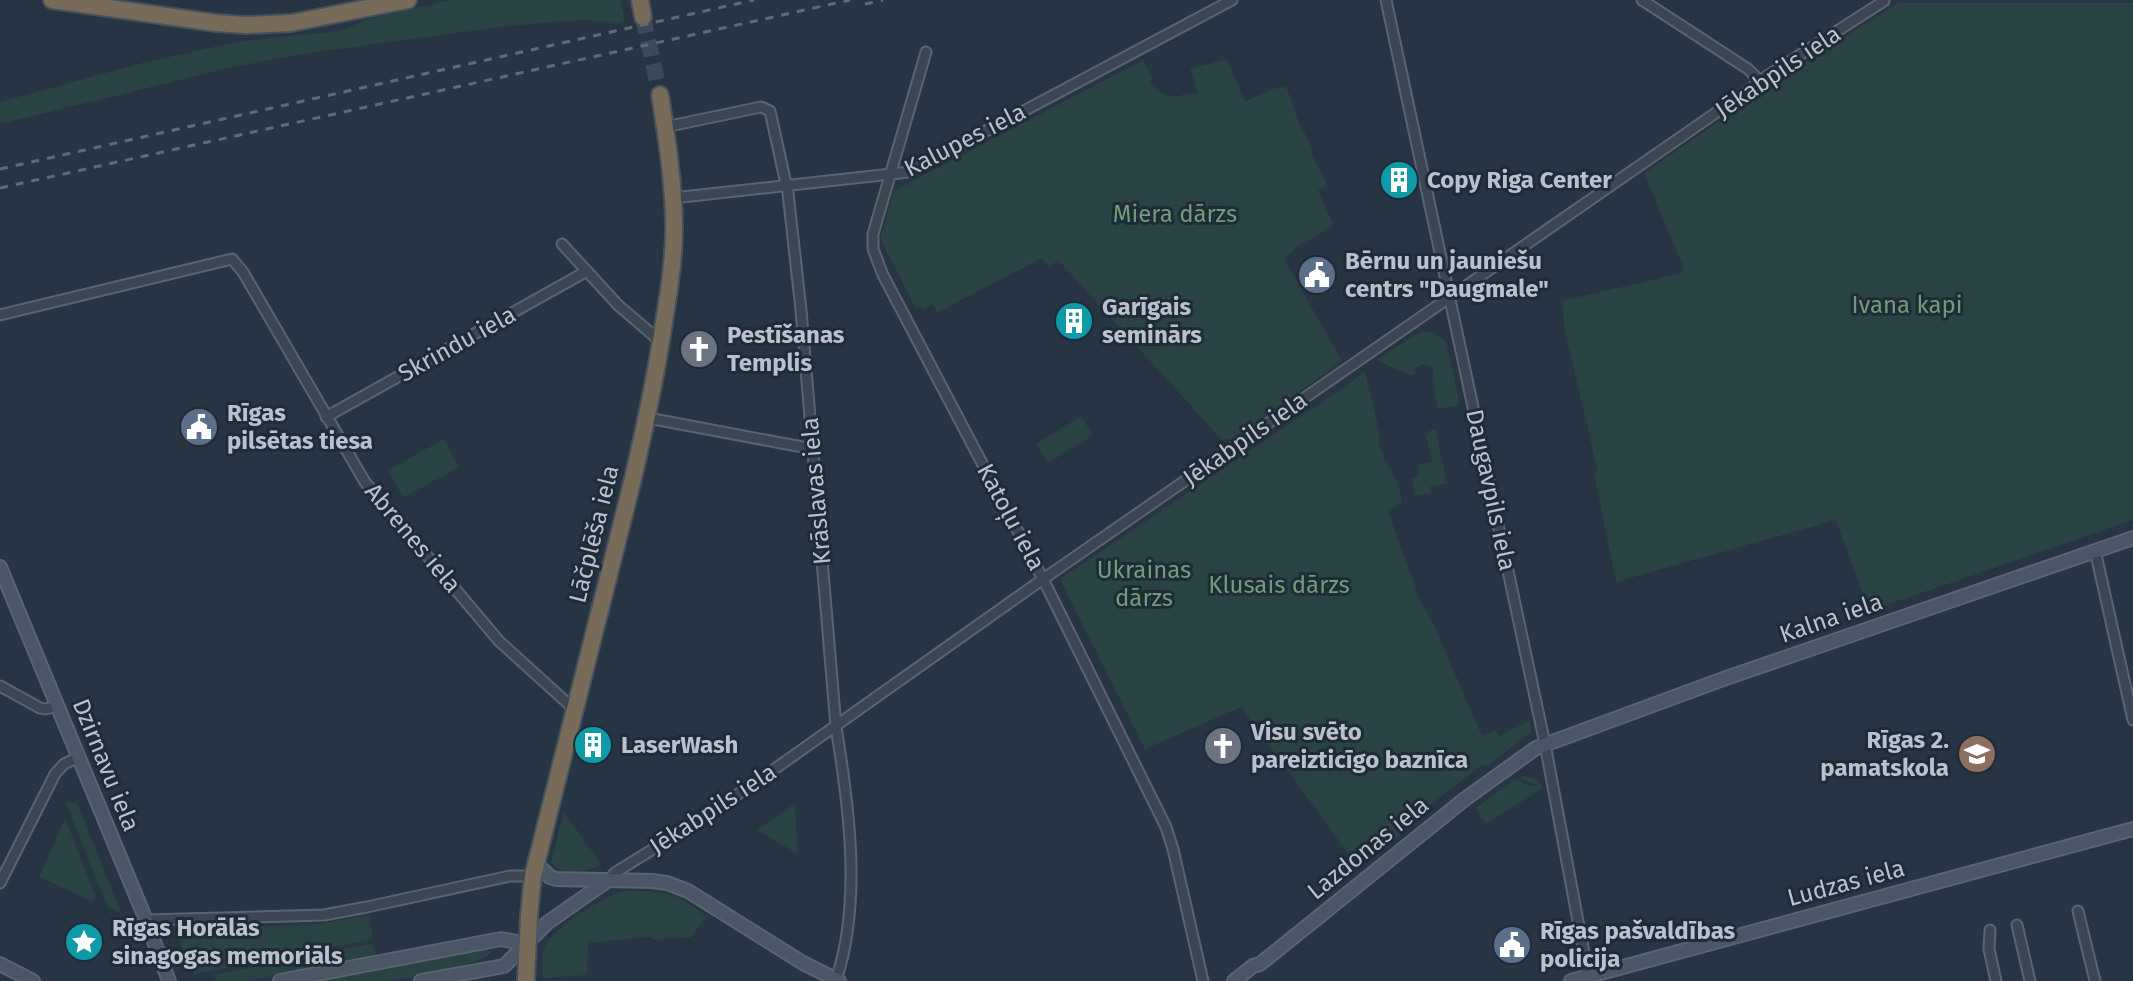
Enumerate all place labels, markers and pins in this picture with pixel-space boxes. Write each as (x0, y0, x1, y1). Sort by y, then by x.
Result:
building icon: Copy Riga Center (1378, 159, 1420, 201)
place label: Copy Riga Center (1427, 166, 1612, 194)
place label: Bērnu un jauniešu centrs "Daugmale" (1345, 247, 1549, 303)
public building icon: Bērnu un jauniešu centrs "Daugmale" (1296, 254, 1338, 296)
place label: Garīgais seminārs (1102, 293, 1202, 349)
building icon: Garīgais seminārs (1053, 300, 1095, 342)
place label: Pestīšanas Templis (727, 321, 845, 377)
church icon: Pestīšanas Templis (678, 328, 720, 370)
place label: Rīgas pilsētas tiesa (227, 399, 373, 455)
public building icon: Rīgas pilsētas tiesa (178, 406, 220, 448)
place label: Visu svēto pareizticīgo baznīca (1250, 718, 1468, 774)
building icon: LaserWash (572, 724, 614, 766)
church icon: Visu svēto pareizticīgo baznīca (1202, 725, 1244, 767)
place label: Rīgas 2. pamatskola (1820, 726, 1949, 782)
place label: LaserWash (621, 731, 738, 759)
school or university icon: Rīgas 2. pamatskola (1956, 733, 1998, 775)
place label: Rīgas Horālās sinagogas memoriāls (112, 914, 343, 970)
place label: Rīgas pašvaldības policija (1540, 917, 1736, 973)
place icon: Rīgas Horālās sinagogas memoriāls (63, 921, 105, 963)
public building icon: Rīgas pašvaldības policija (1491, 924, 1533, 966)

